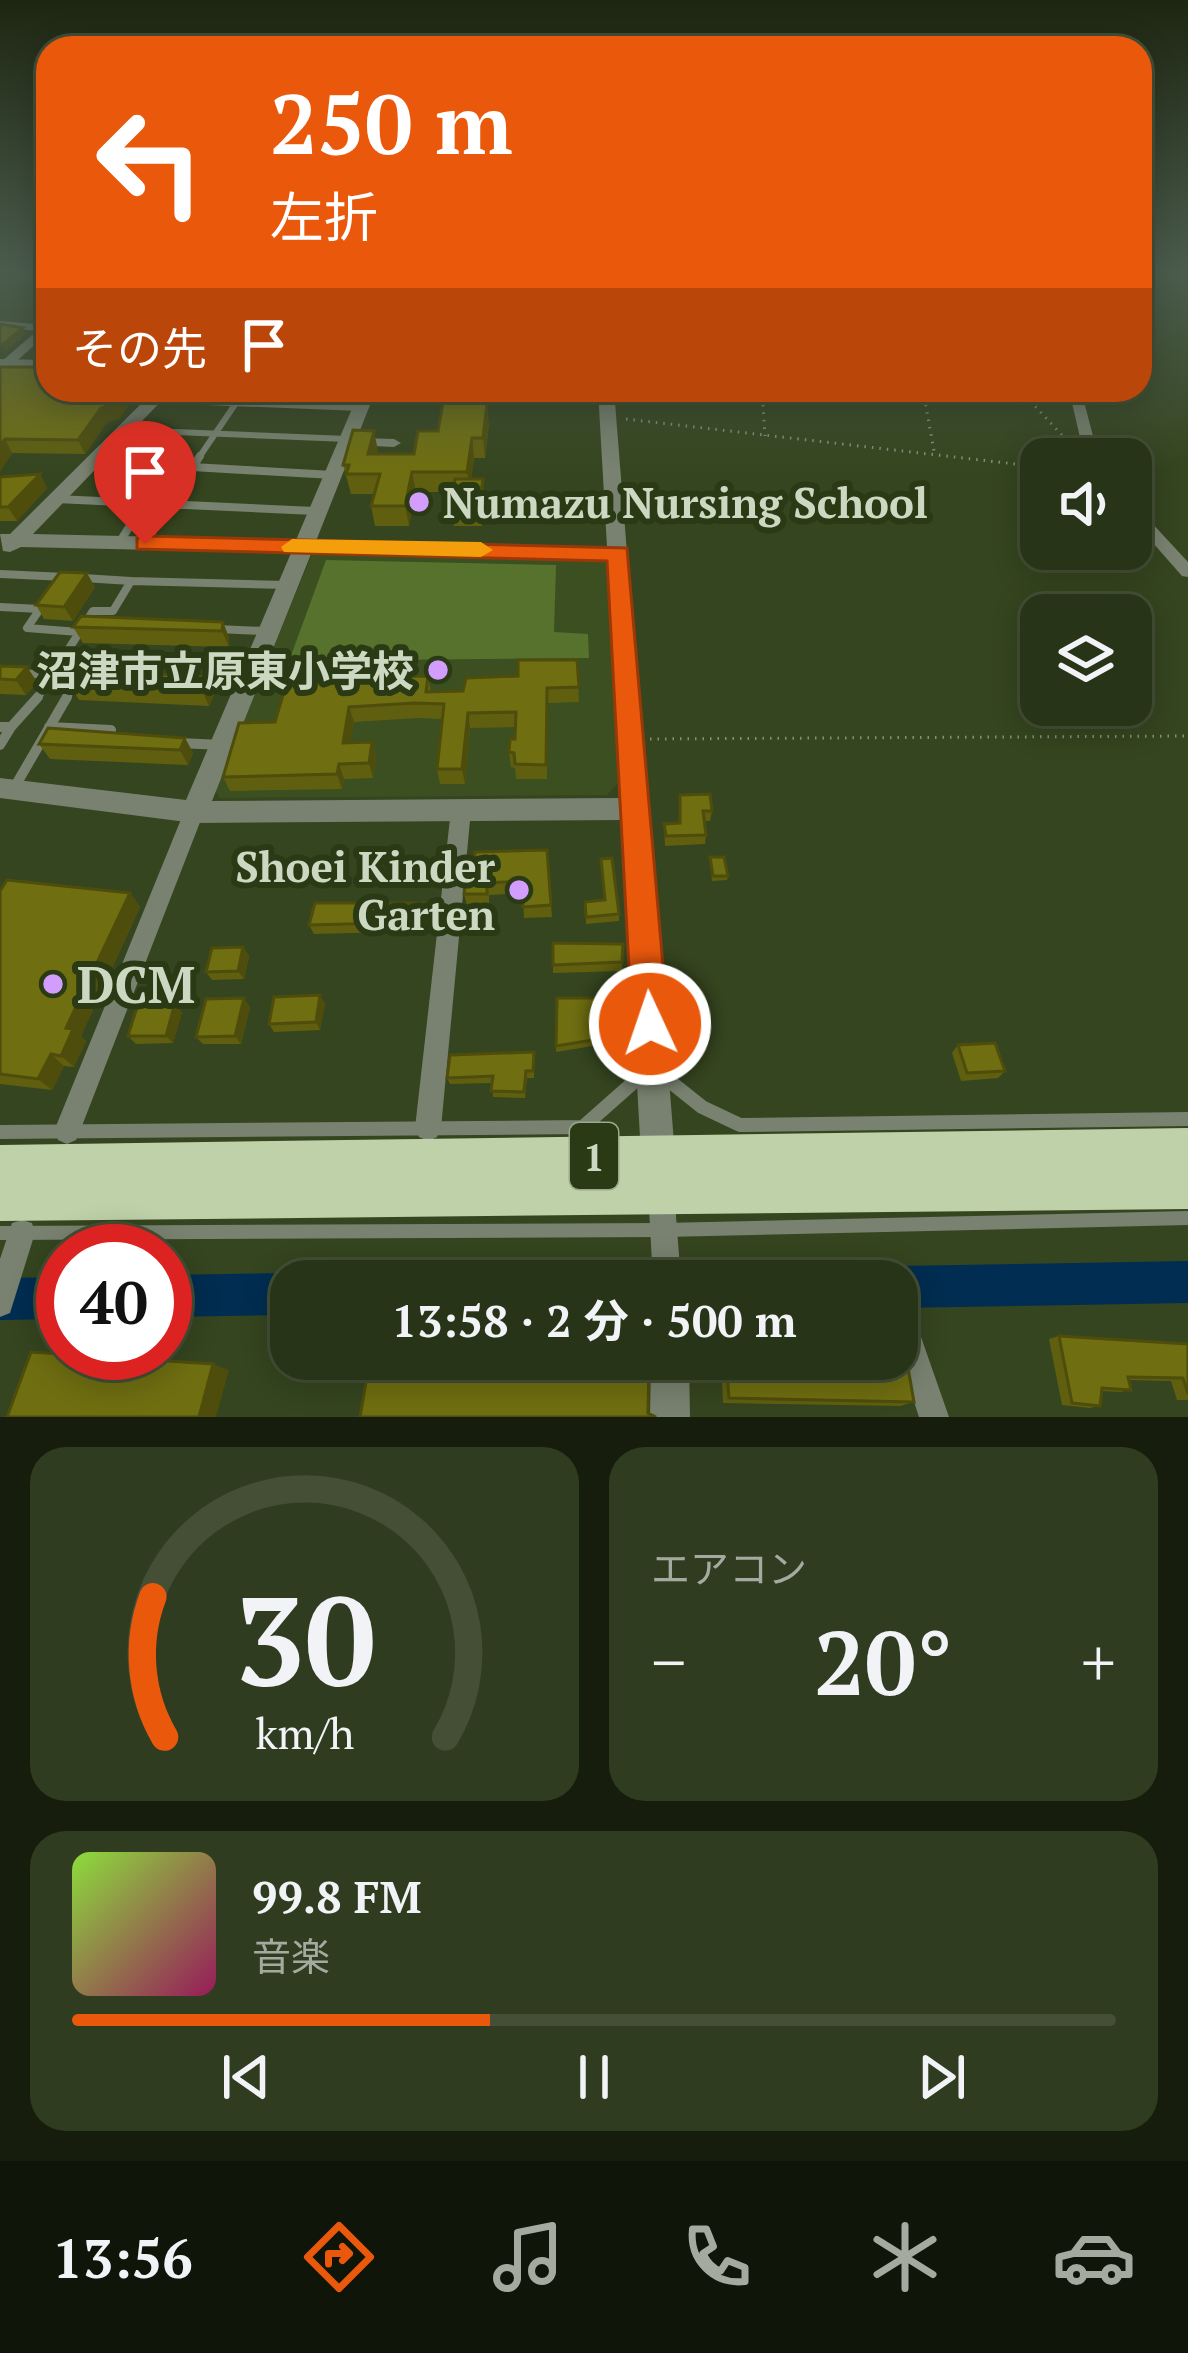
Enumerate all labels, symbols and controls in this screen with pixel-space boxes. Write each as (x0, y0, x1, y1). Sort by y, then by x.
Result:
text: 250 m (270, 67, 513, 178)
icon: left (72, 84, 228, 240)
text: 左折 (270, 181, 378, 252)
icon: arrive (231, 312, 297, 378)
text: その先 (72, 318, 207, 378)
pin (94, 421, 196, 544)
map controls (1020, 438, 1152, 726)
button: sound (1020, 438, 1152, 570)
icon: arrive (112, 439, 178, 505)
place label: Numazu Nursing School (443, 474, 928, 530)
marker: Numazu Nursing School (406, 489, 432, 515)
button: layers (1020, 594, 1152, 726)
place label: 沼津市立原東小学校 (36, 642, 414, 698)
marker: 沼津市立原東小学校 (425, 657, 451, 683)
place label: Shoei Kinder Garten (235, 838, 495, 942)
marker: Shoei Kinder Garten (506, 877, 532, 903)
place label: DCM (77, 950, 195, 1018)
position arrow (587, 961, 713, 1087)
marker: DCM (40, 971, 66, 997)
road number: 1 (570, 1123, 618, 1189)
speed limit sign: 40 (36, 1224, 192, 1380)
text: 13:58 · 2 分 · 500 m (392, 1290, 796, 1350)
text: エアコン (651, 1542, 807, 1594)
text: 30 (234, 1556, 375, 1722)
text: 20° (814, 1601, 953, 1721)
text: − (651, 1617, 686, 1705)
text: + (1081, 1617, 1116, 1705)
text: km/h (255, 1704, 354, 1761)
text: 99.8 FM (252, 1866, 421, 1926)
text: 音楽 (252, 1930, 330, 1982)
icon: previous (213, 2044, 279, 2110)
icon: pause (561, 2044, 627, 2110)
icon: next (909, 2044, 975, 2110)
icon: directions (297, 2215, 381, 2299)
icon: music (486, 2215, 570, 2299)
icon: phone (675, 2215, 759, 2299)
icon: climate (863, 2215, 947, 2299)
icon: car (1052, 2215, 1136, 2299)
text: 13:56 (52, 2222, 193, 2293)

